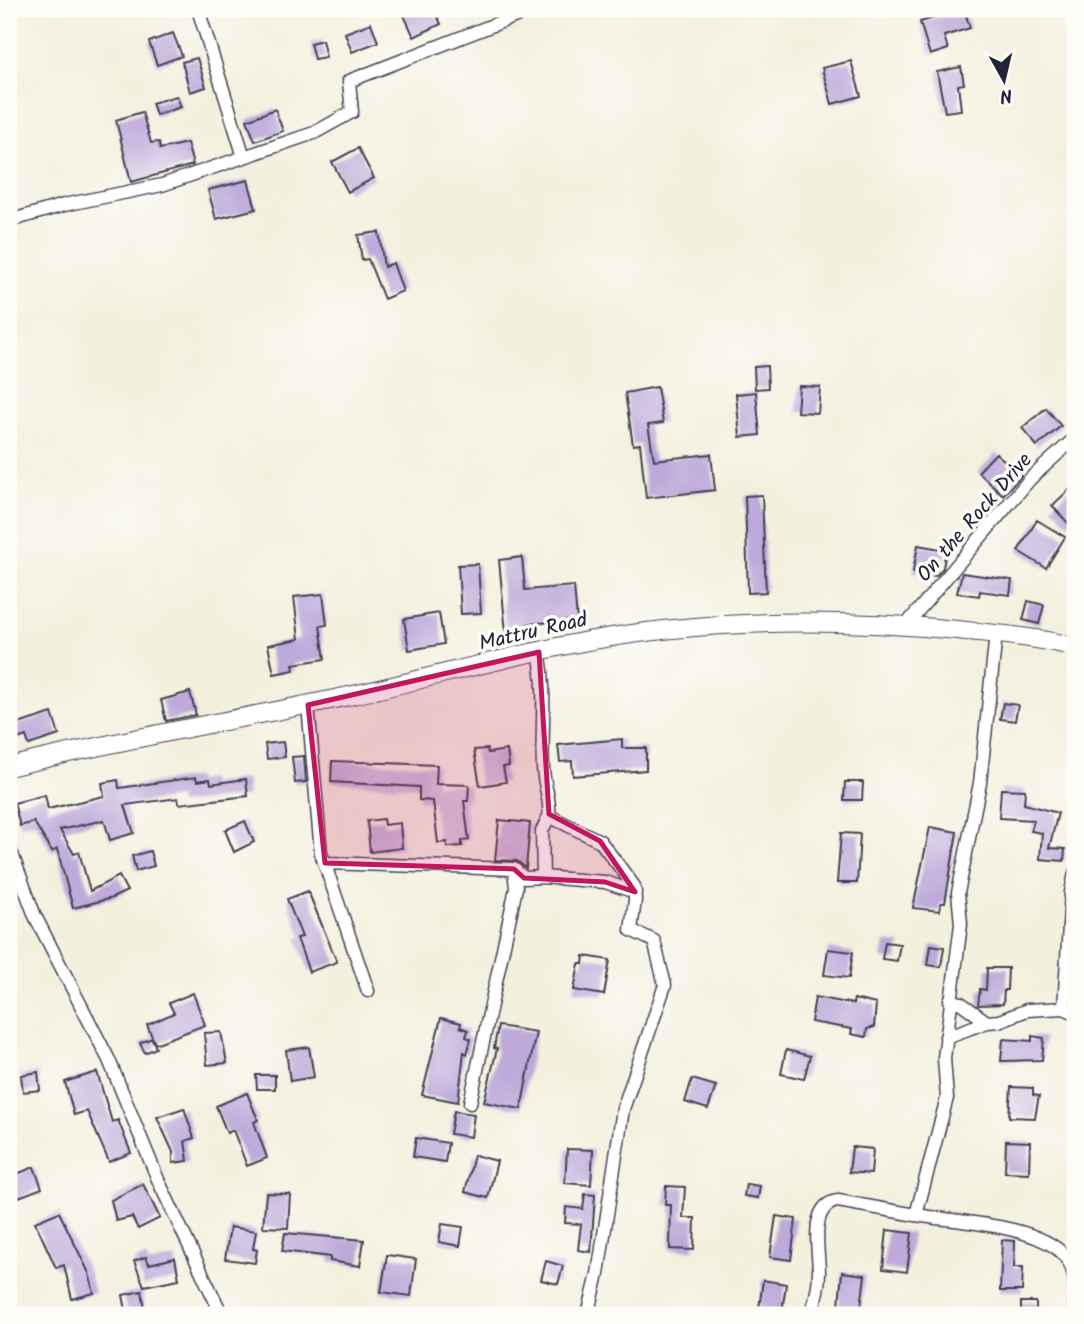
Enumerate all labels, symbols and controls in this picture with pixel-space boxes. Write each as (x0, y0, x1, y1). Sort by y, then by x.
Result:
north arrow (968, 46, 1038, 116)
text: N (998, 79, 1014, 111)
street label: On the Rock Drive (909, 445, 1041, 590)
street label: Mattru Road (476, 604, 591, 661)

